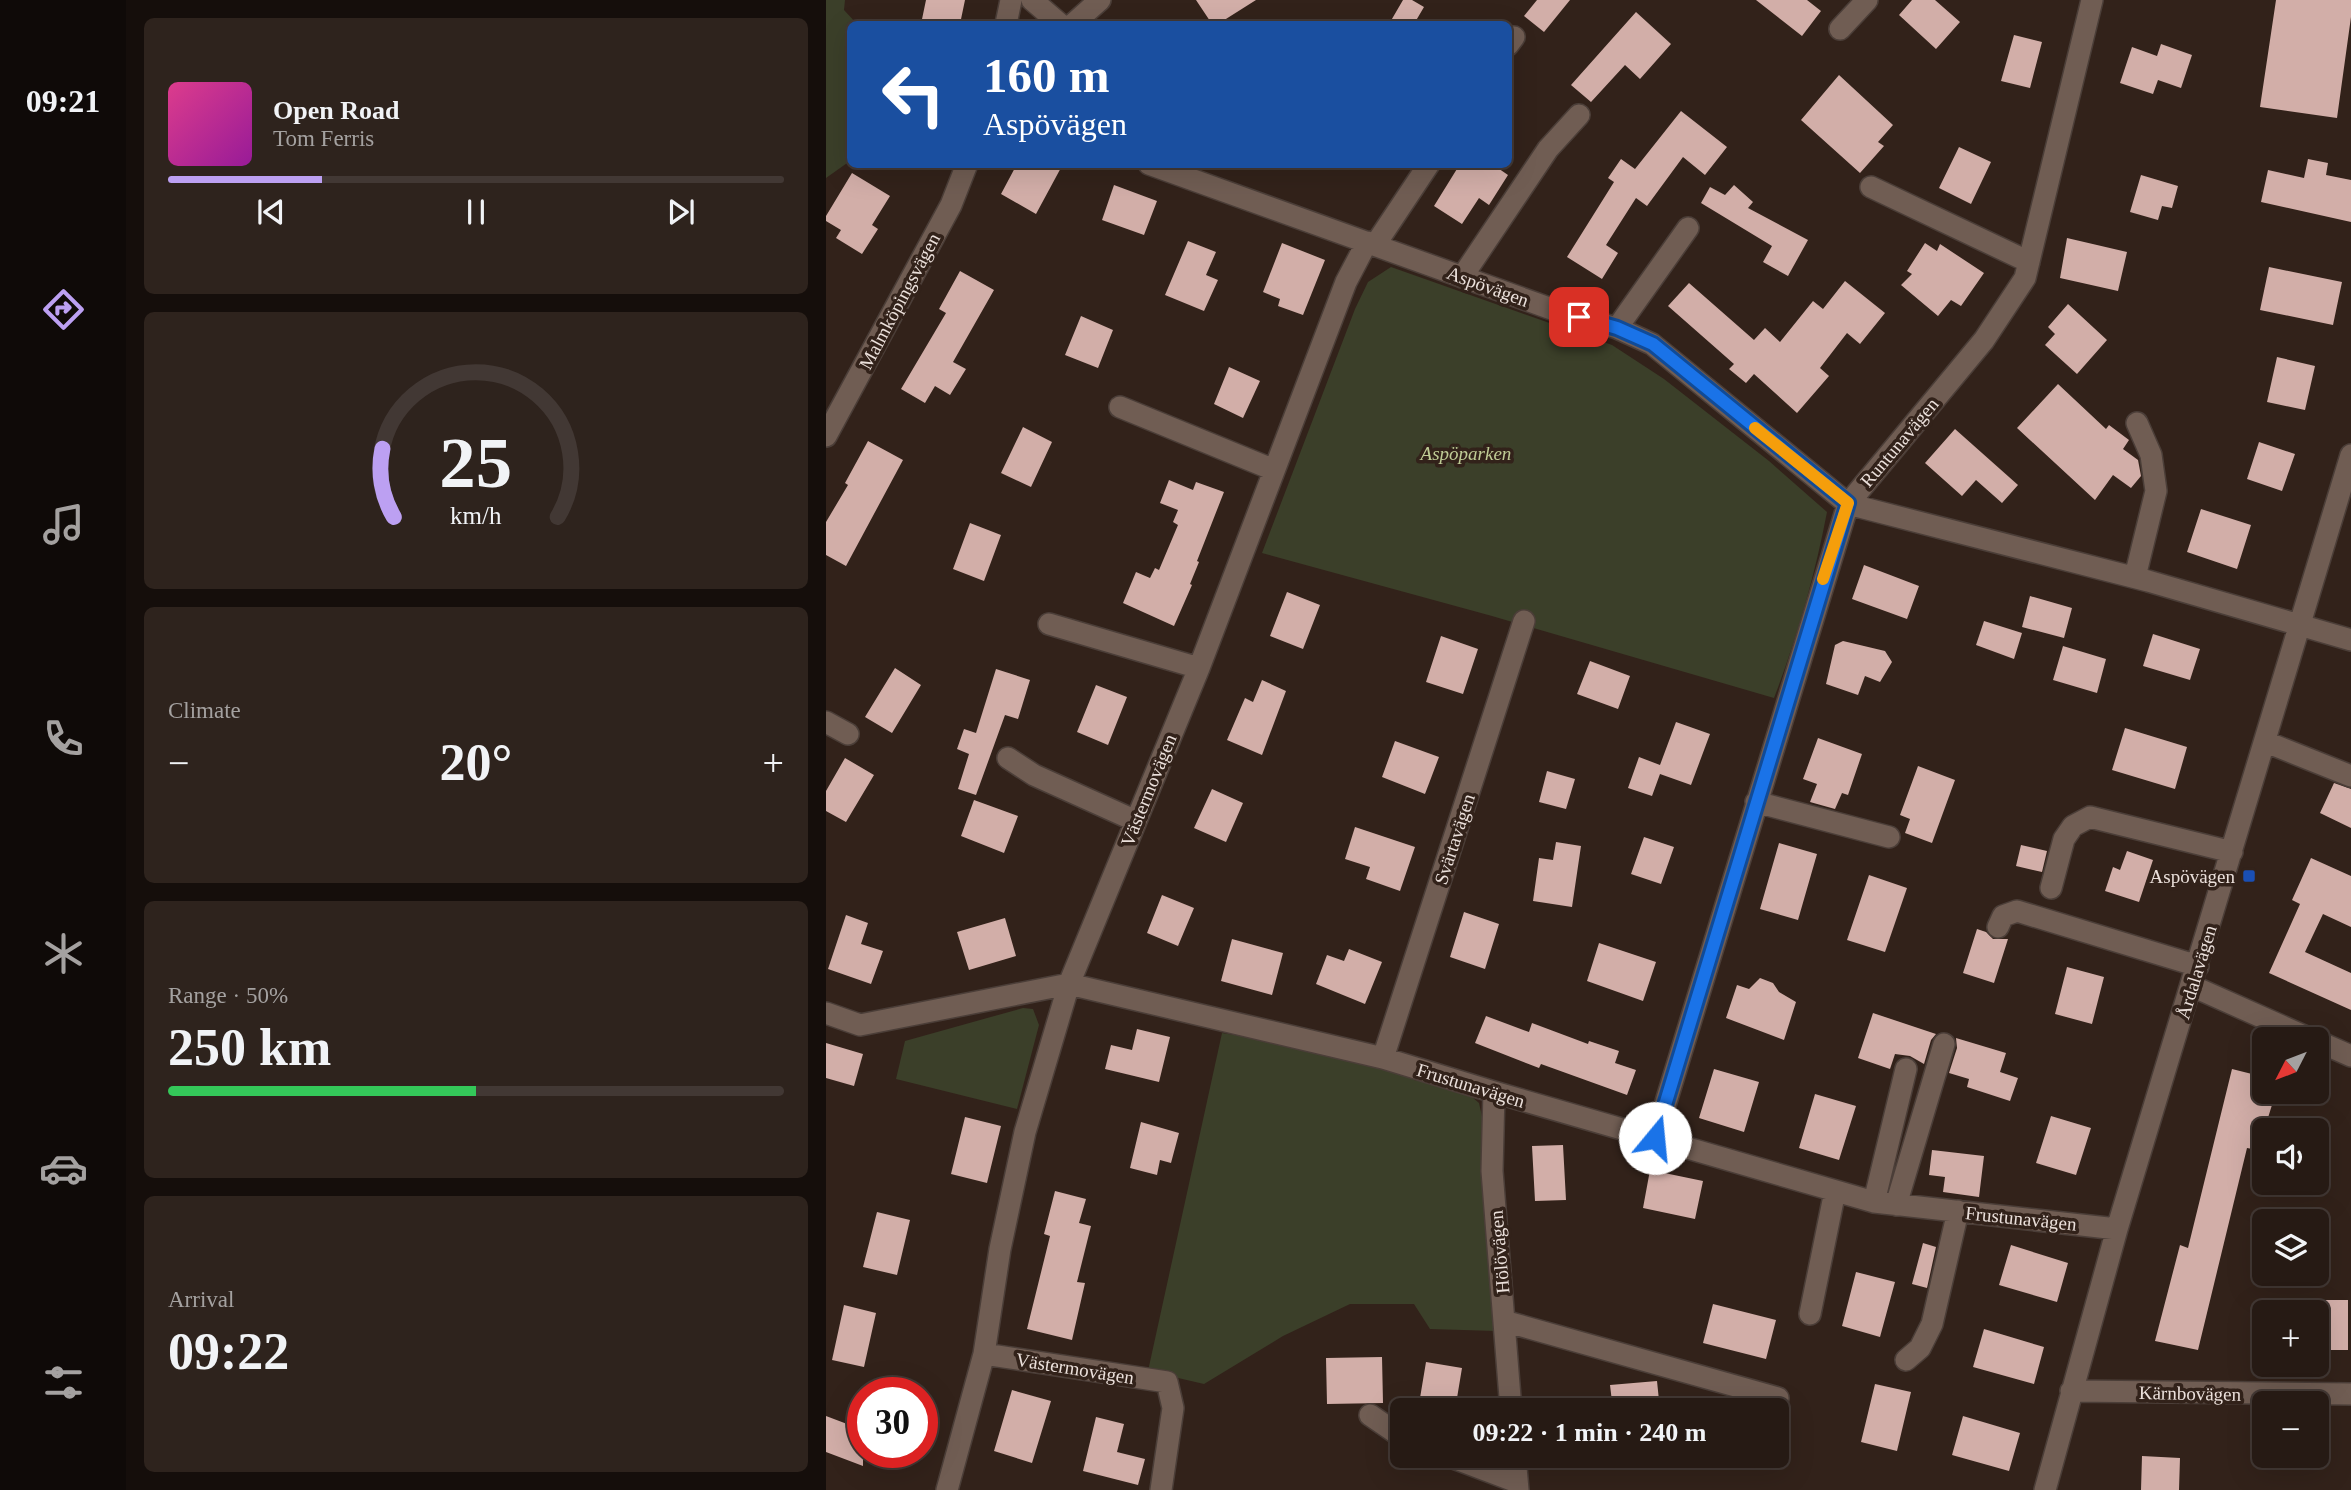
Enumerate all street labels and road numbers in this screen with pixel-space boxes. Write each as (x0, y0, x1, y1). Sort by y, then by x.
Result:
street label: Malmköpingsvägen (855, 229, 944, 373)
street label: Aspövägen (1444, 262, 1532, 311)
street label: Runtunavägen (1856, 393, 1943, 491)
street label: Västermovägen (1116, 731, 1181, 849)
street label: Svärtavägen (1430, 791, 1479, 887)
street label: Årdalavägen (2172, 922, 2221, 1022)
street label: Frustunavägen (1414, 1059, 1528, 1112)
street label: Frustunavägen (1964, 1202, 2078, 1235)
street label: Hölövägen (1485, 1209, 1514, 1294)
street label: Västermovägen (1014, 1349, 1136, 1388)
street label: Kärnbovägen (2139, 1382, 2242, 1405)

